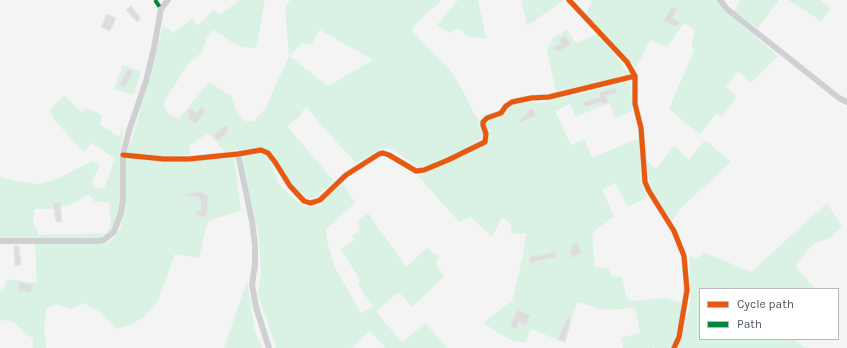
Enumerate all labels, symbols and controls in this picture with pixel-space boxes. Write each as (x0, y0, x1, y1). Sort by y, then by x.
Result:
legend (699, 288, 839, 340)
text: Cycle path (737, 297, 794, 311)
text: Path (737, 317, 762, 331)

